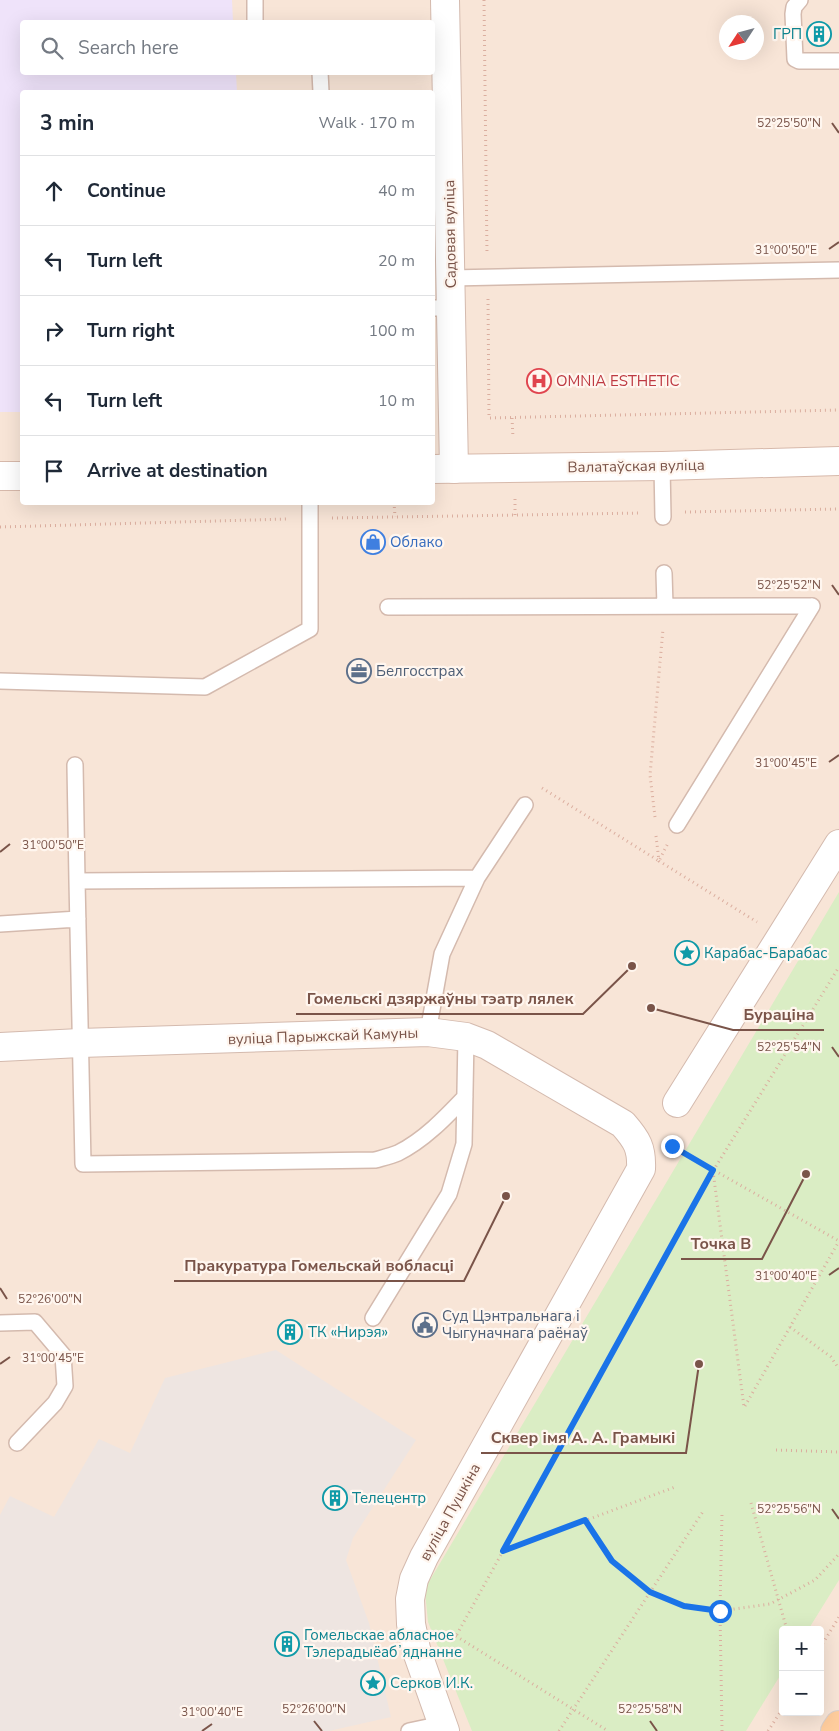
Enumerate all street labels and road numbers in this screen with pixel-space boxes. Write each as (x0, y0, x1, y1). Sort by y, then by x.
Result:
street label: Садовая вуліца (439, 180, 461, 288)
street label: Валатаўская вуліца (567, 455, 705, 477)
street label: вуліца Парыжскай Камуны (227, 1023, 419, 1049)
street label: вуліца Пушкіна (415, 1460, 485, 1564)

